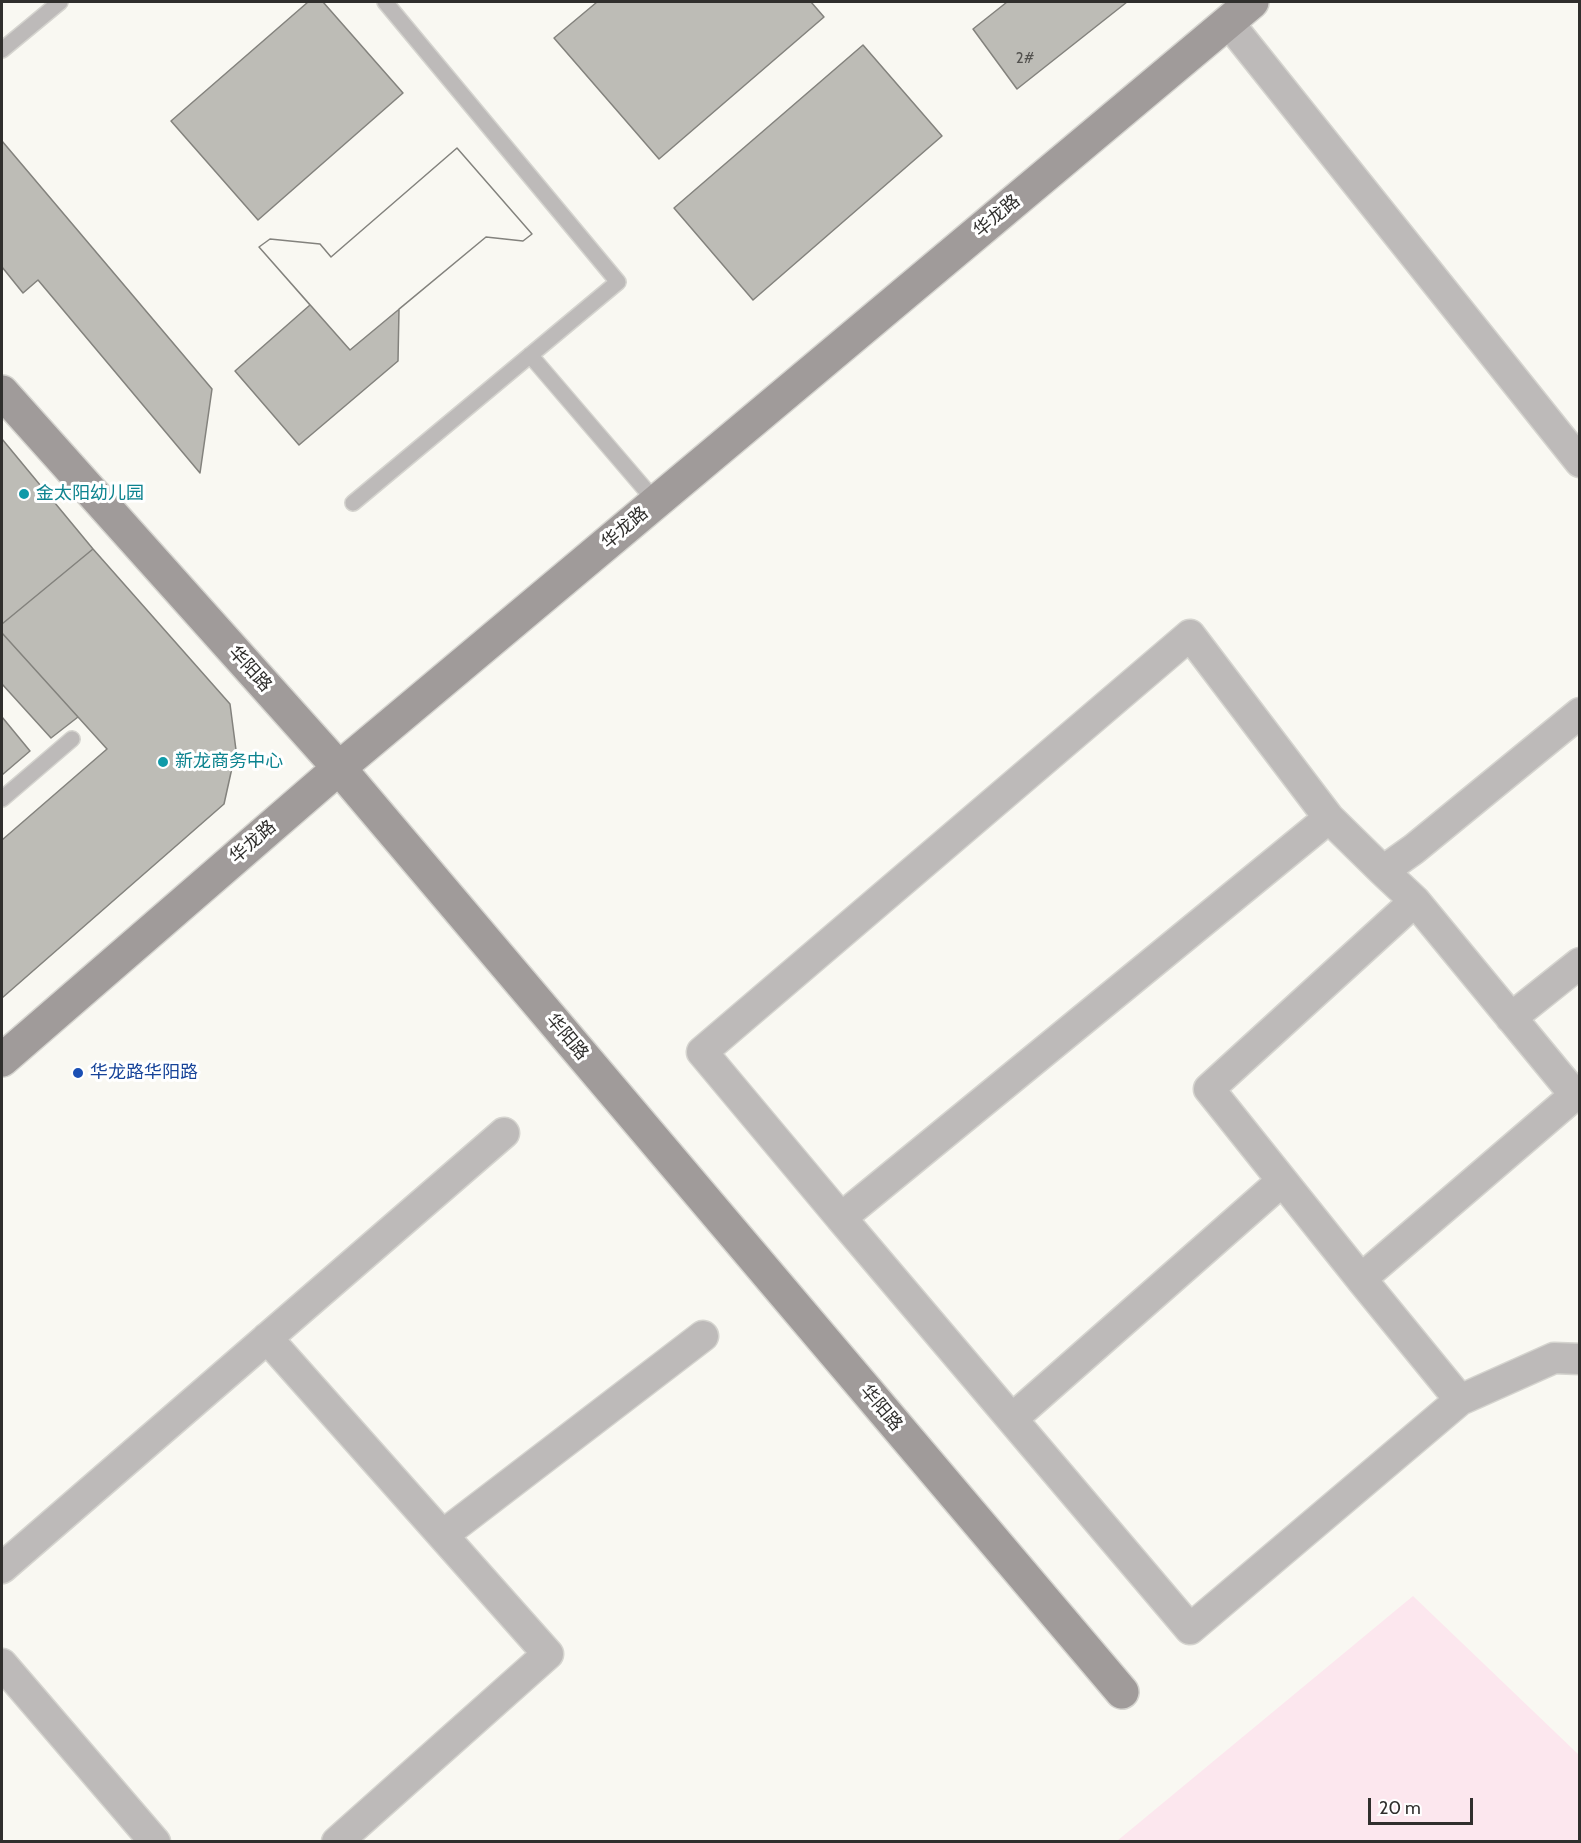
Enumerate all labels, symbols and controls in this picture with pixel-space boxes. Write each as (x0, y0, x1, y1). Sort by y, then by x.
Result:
house number: 2# (1016, 50, 1034, 68)
street label: 华龙路 (969, 190, 1025, 242)
place label: 金太阳幼儿园 (36, 483, 144, 505)
marker: 金太阳幼儿园 (17, 487, 31, 501)
street label: 华龙路 (597, 502, 653, 554)
street label: 华阳路 (224, 642, 276, 696)
place label: 新龙商务中心 (175, 751, 283, 773)
marker: 新龙商务中心 (156, 755, 170, 769)
street label: 华龙路 (226, 816, 280, 868)
street label: 华阳路 (541, 1009, 593, 1065)
place label: 华龙路华阳路 (90, 1062, 198, 1084)
marker: 华龙路华阳路 (71, 1066, 85, 1080)
street label: 华阳路 (855, 1380, 907, 1436)
scale bar (1371, 1786, 1476, 1824)
text: 20 m (1379, 1797, 1421, 1819)

